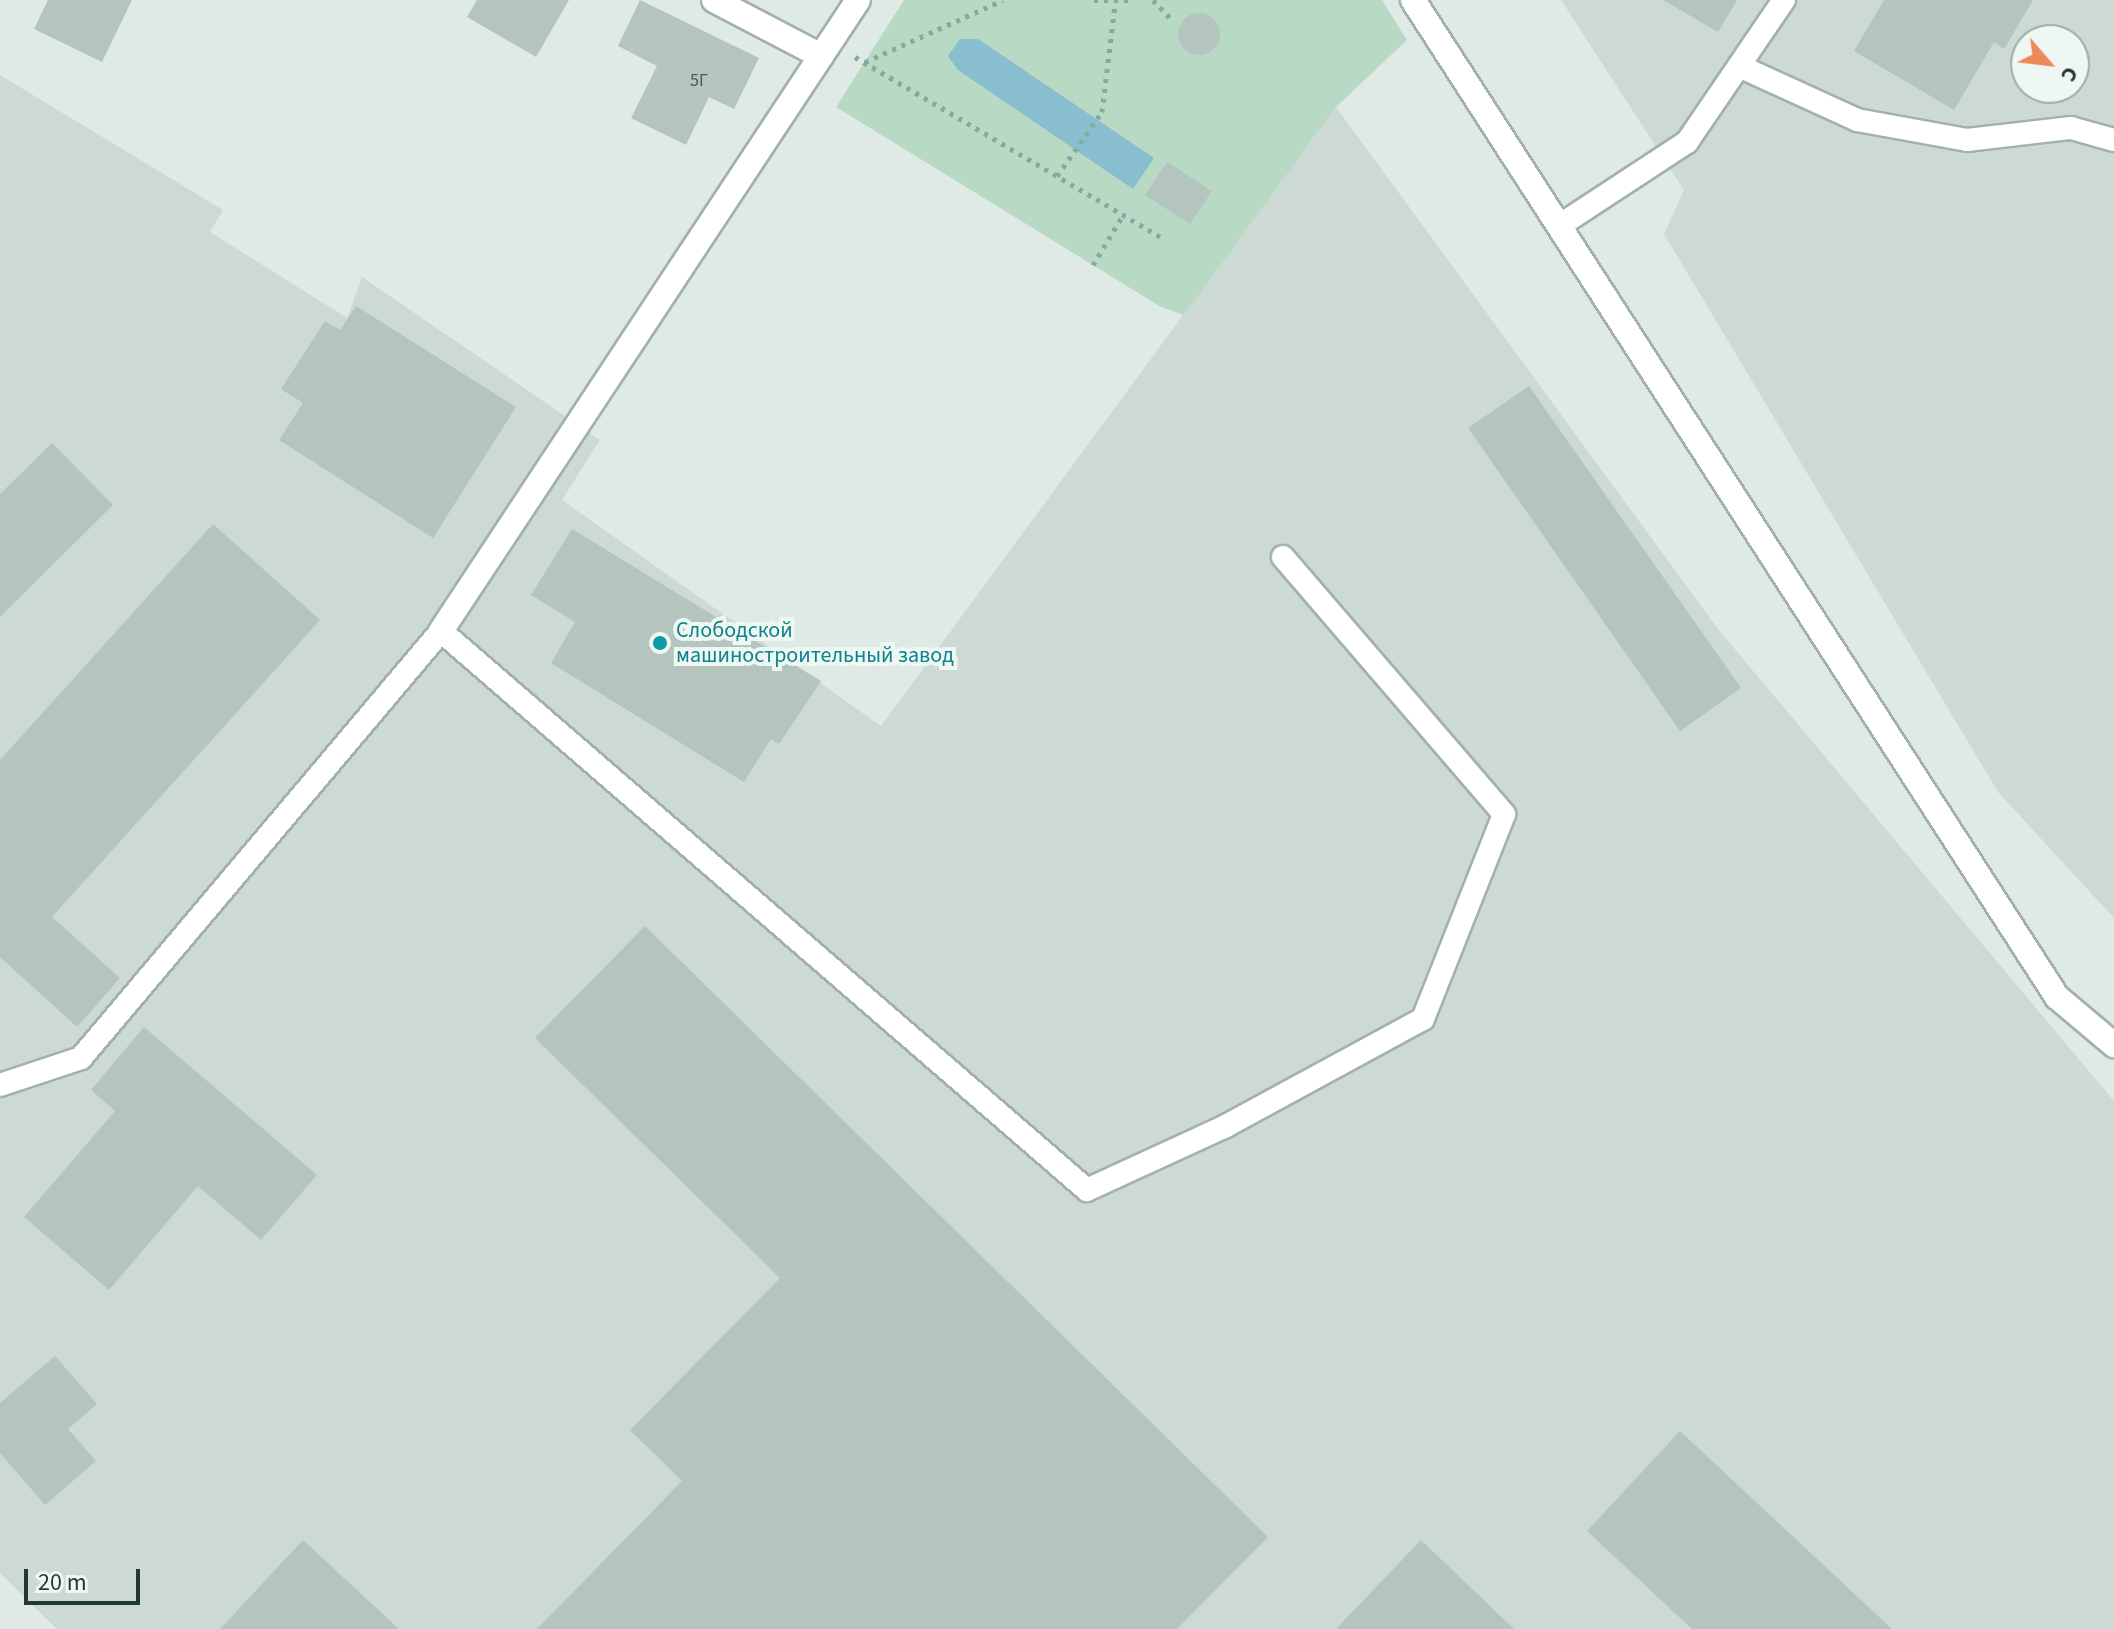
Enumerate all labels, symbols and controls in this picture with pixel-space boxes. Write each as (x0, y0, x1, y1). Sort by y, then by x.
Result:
north arrow (2010, 24, 2090, 104)
text: С (2052, 61, 2087, 87)
house number: 5Г (690, 70, 708, 92)
place label: Слободской машиностроительный завод (676, 617, 954, 668)
marker: Слободской машиностроительный завод (651, 634, 669, 652)
scale bar (28, 1553, 144, 1603)
text: 20 m (38, 1565, 87, 1600)

